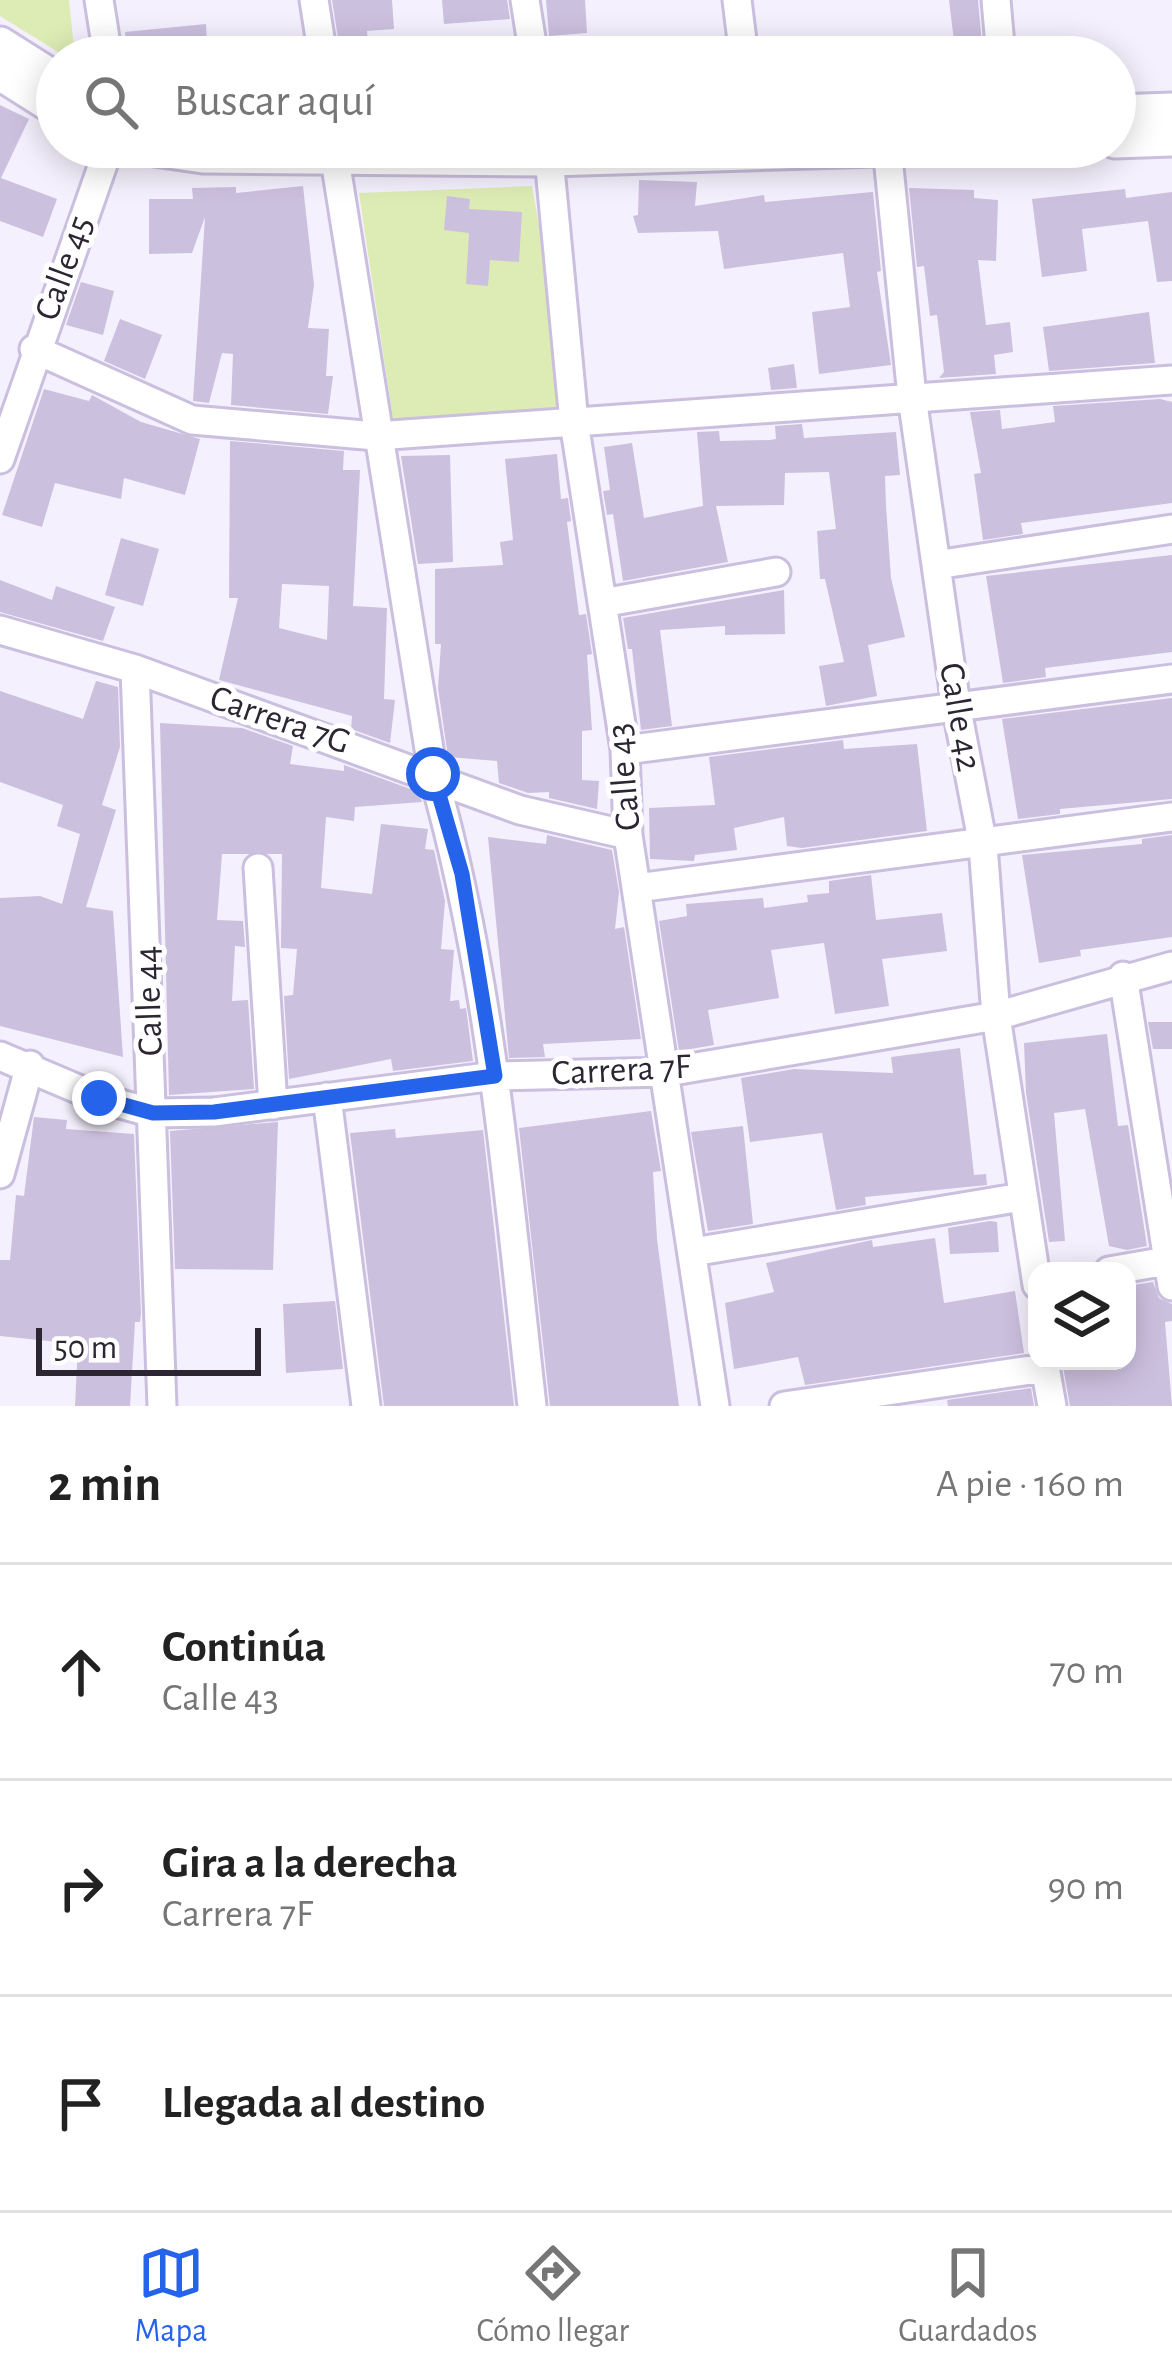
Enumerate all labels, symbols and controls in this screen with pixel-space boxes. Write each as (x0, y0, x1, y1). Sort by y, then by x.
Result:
search box (36, 36, 1136, 168)
icon: search (78, 69, 144, 135)
text: Buscar aquí (174, 79, 374, 124)
street label: Calle 45 (29, 211, 99, 325)
street label: Calle 42 (933, 660, 987, 774)
street label: Carrera 7G (205, 679, 355, 761)
street label: Calle 43 (601, 722, 647, 832)
route start (406, 747, 460, 801)
street label: Calle 44 (129, 945, 169, 1057)
street label: Carrera 7F (551, 1048, 692, 1092)
route end (72, 1071, 126, 1125)
map controls (1028, 1262, 1136, 1370)
button: layers (1028, 1262, 1136, 1370)
scale bar (36, 1322, 261, 1375)
text: 50 m (54, 1332, 117, 1365)
text: 2 min (48, 1459, 161, 1510)
text: A pie · 160 m (936, 1465, 1124, 1504)
text: Continúa (162, 1625, 326, 1670)
icon: ahead (48, 1639, 114, 1705)
text: 70 m (1050, 1652, 1124, 1691)
text: Calle 43 (162, 1679, 279, 1718)
text: Gira a la derecha (162, 1841, 458, 1886)
icon: right (48, 1855, 114, 1921)
text: 90 m (1047, 1868, 1124, 1907)
text: Carrera 7F (162, 1895, 313, 1934)
icon: arrive (48, 2071, 114, 2137)
text: Llegada al destino (162, 2081, 485, 2126)
tab: Mapa (134, 2240, 207, 2352)
tab: Cómo llegar (476, 2240, 629, 2352)
tab: Guardados (898, 2240, 1038, 2352)

